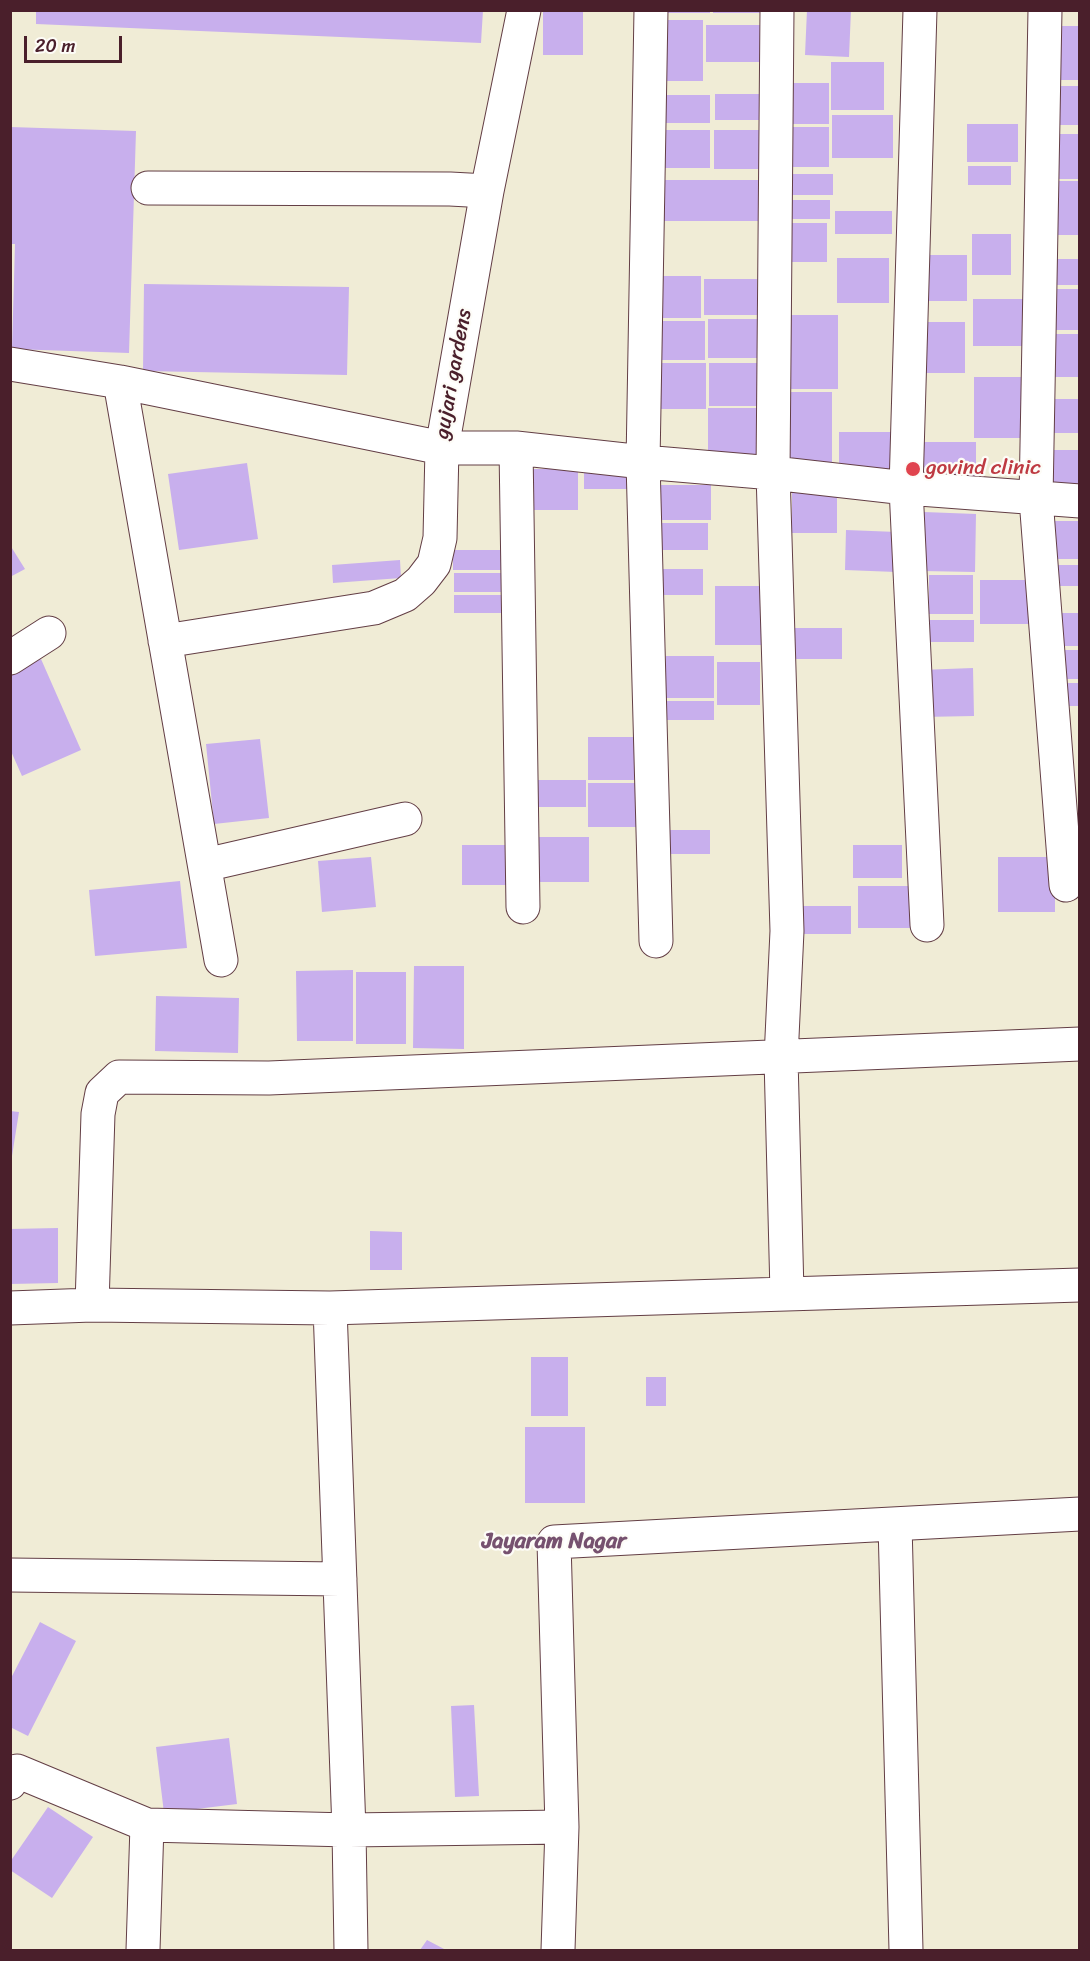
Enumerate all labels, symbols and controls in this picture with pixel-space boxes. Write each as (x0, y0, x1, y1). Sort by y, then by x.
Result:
scale bar (27, 24, 124, 62)
text: 20 m (35, 30, 75, 62)
street label: gujari gardens (430, 307, 478, 441)
place label: govind clinic (926, 456, 1041, 482)
marker: govind clinic (904, 460, 922, 478)
district label: Jayaram Nagar (482, 1529, 626, 1555)

